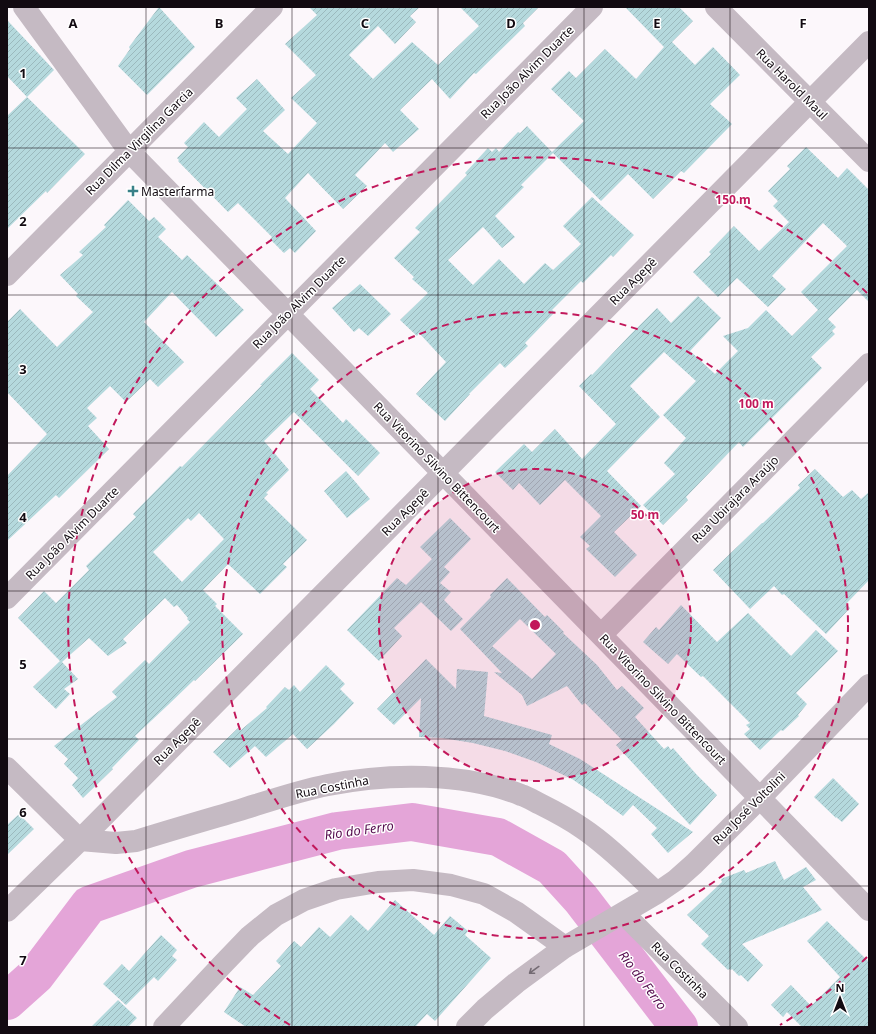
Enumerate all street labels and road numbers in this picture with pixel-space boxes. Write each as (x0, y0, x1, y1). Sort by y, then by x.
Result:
street label: Rua João Alvim Duarte (477, 22, 577, 122)
street label: Rua Harold Maul (753, 45, 831, 123)
street label: Rua Dilma Virgilina Garcia (82, 84, 196, 198)
street label: Rua João Alvim Duarte (249, 251, 350, 352)
street label: Rua Agepê (606, 253, 661, 308)
street label: Rua Vitorino Silvino Bittencourt (370, 398, 505, 537)
street label: Rua Ubirajara Araújo (688, 452, 782, 546)
street label: Rua João Alvim Duarte (22, 482, 123, 583)
street label: Rua Agepê (378, 484, 433, 539)
street label: Rua Vitorino Silvino Bittencourt (596, 630, 731, 769)
street label: Rua Agepê (150, 713, 205, 768)
street label: Rua José Voltolini (709, 768, 789, 848)
street label: Rua Costinha (294, 772, 370, 802)
street label: Rua Costinha (648, 938, 712, 1002)

